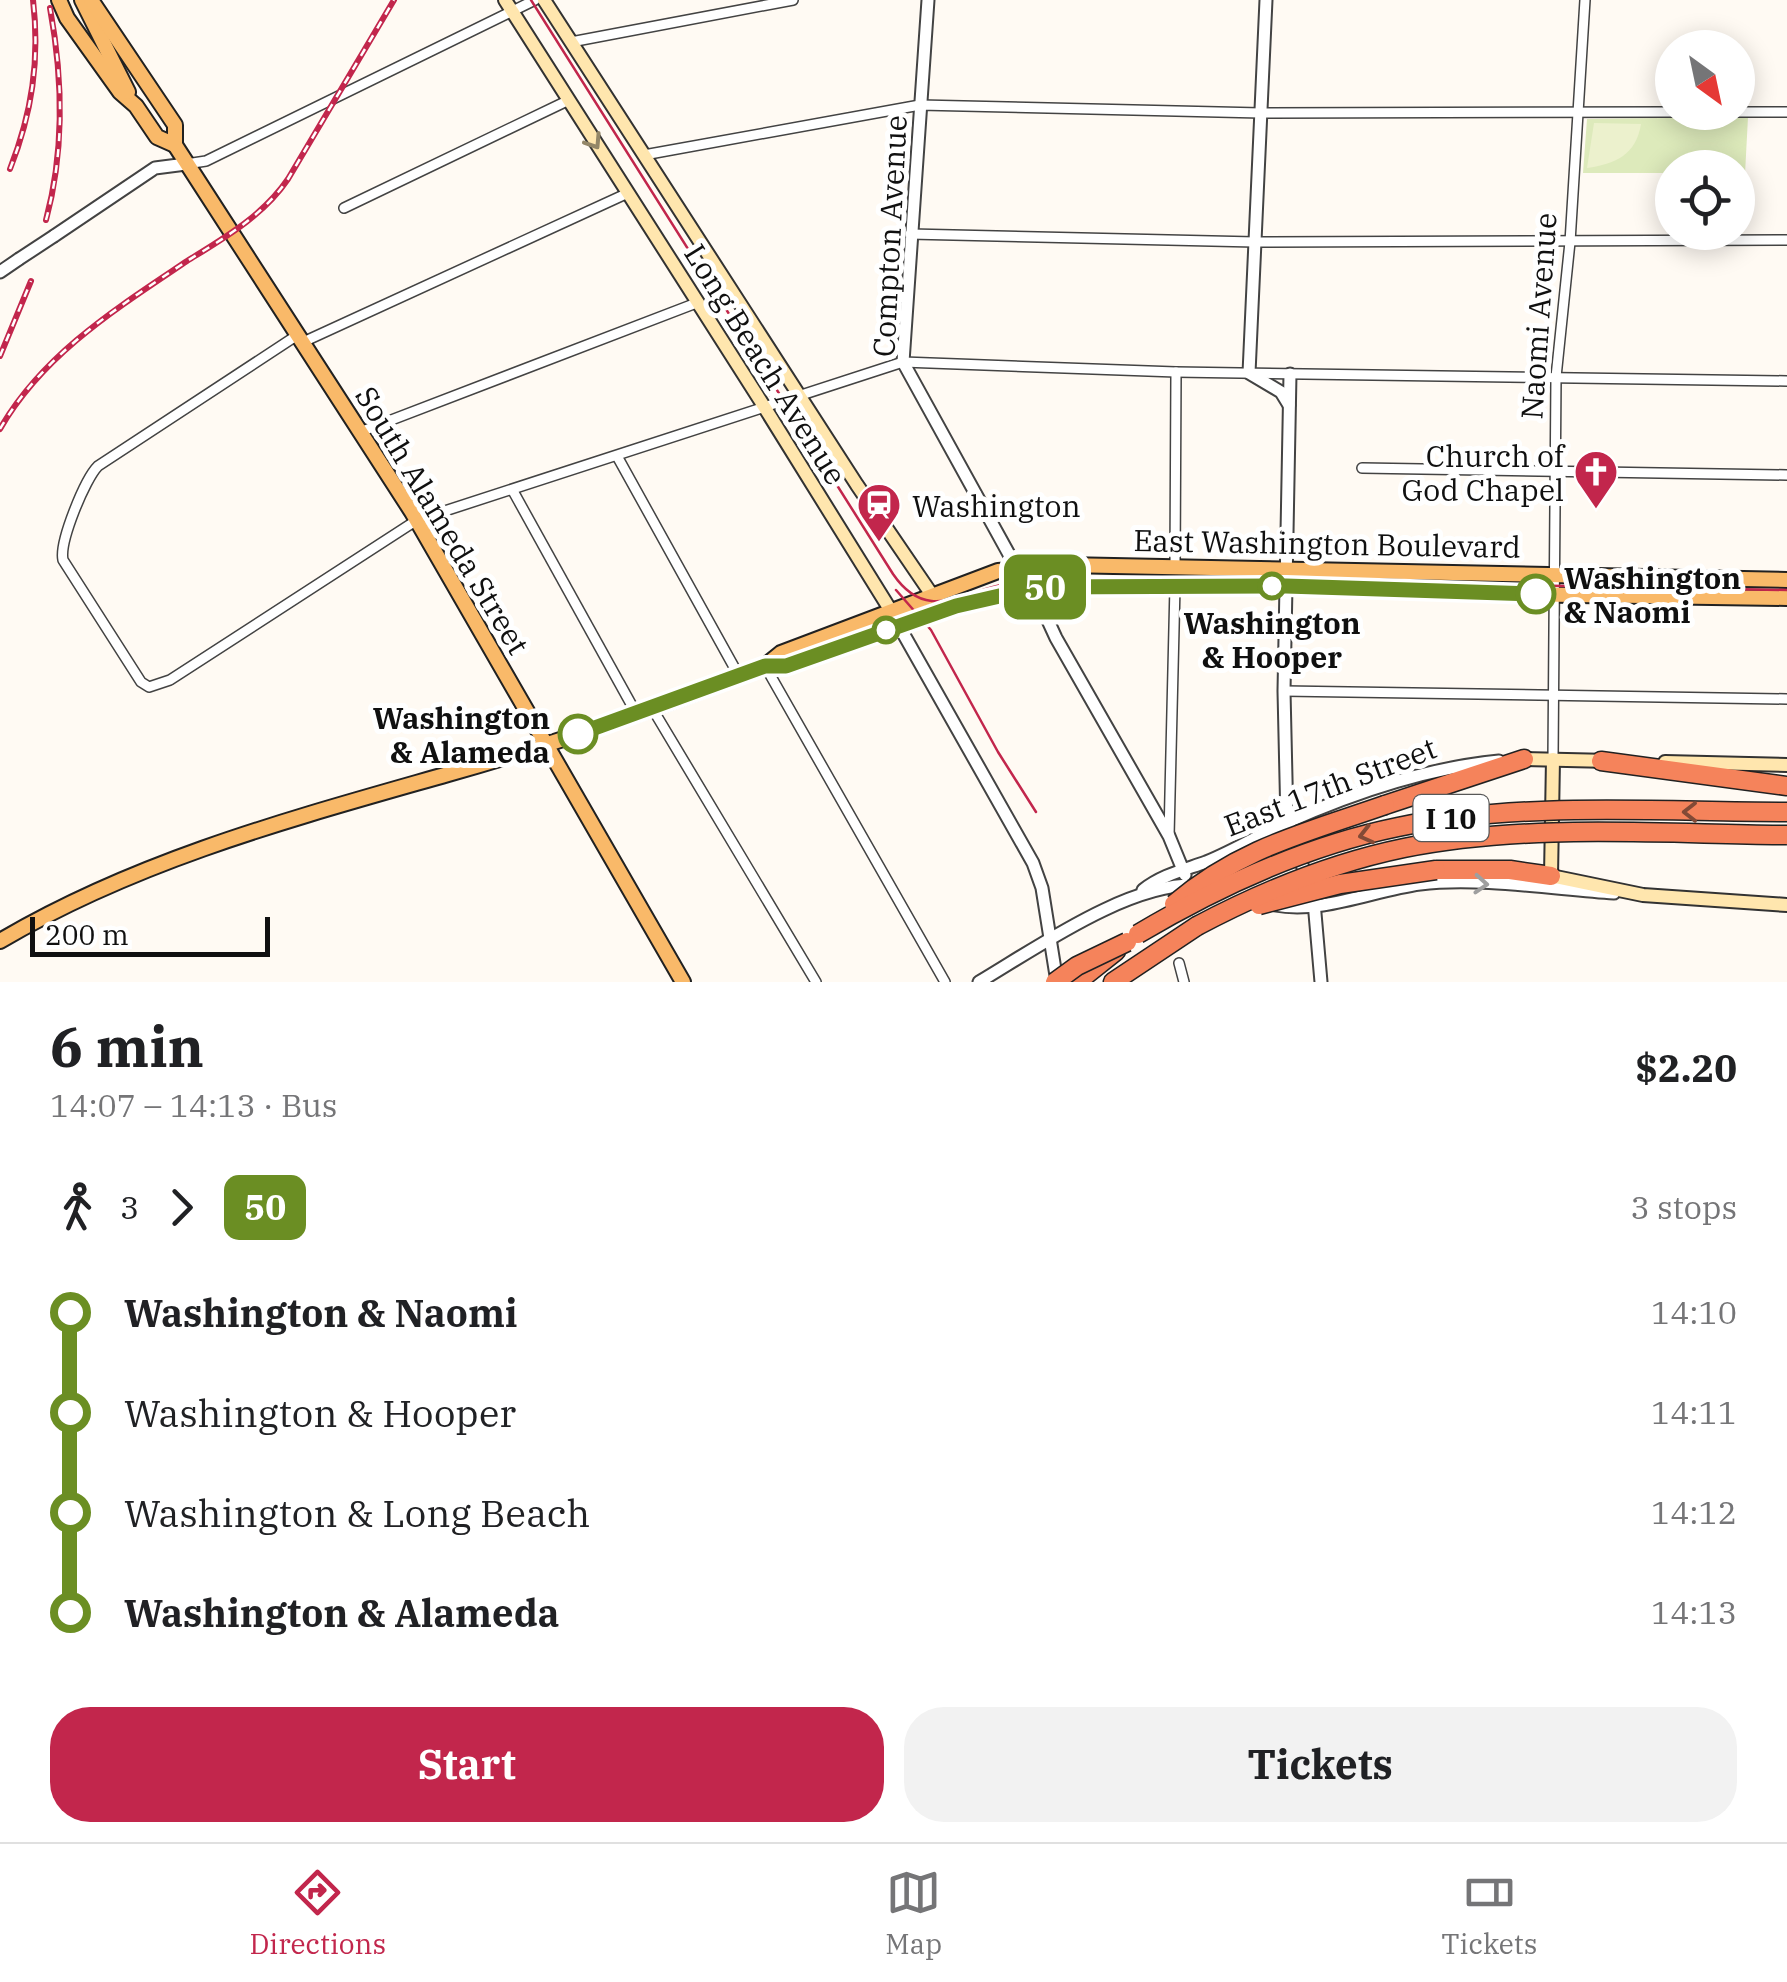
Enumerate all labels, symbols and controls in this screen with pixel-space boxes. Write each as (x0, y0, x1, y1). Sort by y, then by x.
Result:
north arrow (1655, 30, 1755, 130)
map controls (1655, 30, 1755, 250)
street label: Compton Avenue (863, 114, 915, 358)
one-way arrow (582, 131, 601, 149)
button: locate (1655, 150, 1755, 250)
street label: Naomi Avenue (1511, 211, 1565, 421)
street label: Long Beach Avenue (676, 236, 856, 492)
street label: South Alameda Street (348, 379, 538, 661)
place label: Church of God Chapel (1402, 436, 1566, 509)
church icon: Church of God Chapel (1573, 449, 1619, 510)
station icon: Washington (856, 482, 902, 543)
place label: Washington (912, 486, 1081, 525)
street label: East Washington Boulevard (1133, 520, 1521, 566)
line badge: 50 (1000, 554, 1090, 620)
place label: Washington & Naomi (1564, 558, 1741, 631)
text: 50 (1024, 564, 1066, 610)
marker: Washington & Hooper (1259, 573, 1285, 599)
marker: Washington & Naomi (1517, 575, 1555, 613)
place label: Washington & Hooper (1183, 603, 1361, 676)
unlabelled marker (873, 617, 899, 643)
place label: Washington & Alameda (373, 698, 550, 771)
marker: Washington & Alameda (559, 715, 597, 753)
street label: East 17th Street (1218, 728, 1442, 844)
road number: I 10 (1414, 795, 1488, 841)
one-way arrow (1681, 801, 1696, 823)
one-way arrow (1358, 823, 1375, 844)
one-way arrow (1473, 873, 1489, 894)
scale bar (30, 912, 270, 956)
text: 200 m (45, 916, 129, 953)
text: 6 min (50, 1011, 204, 1082)
text: $2.20 (1635, 1043, 1737, 1092)
text: 14:07 – 14:13 · Bus (50, 1084, 337, 1126)
icon: walk (50, 1180, 105, 1235)
icon: forward (154, 1180, 209, 1235)
text: 50 (244, 1184, 286, 1230)
text: 3 (120, 1186, 139, 1228)
text: 3 stops (1630, 1186, 1737, 1228)
text: Washington & Naomi (124, 1288, 518, 1337)
text: 14:10 (1651, 1291, 1737, 1333)
text: Washington & Hooper (124, 1388, 516, 1437)
text: 14:11 (1651, 1391, 1737, 1433)
text: Washington & Long Beach (124, 1488, 590, 1537)
text: 14:12 (1651, 1491, 1737, 1533)
text: Washington & Alameda (124, 1588, 559, 1637)
text: 14:13 (1651, 1591, 1737, 1633)
button: Start (50, 1707, 884, 1822)
button: Tickets (904, 1707, 1737, 1822)
tab: Directions (250, 1865, 386, 1962)
tab: Map (885, 1865, 942, 1962)
tab: Tickets (1441, 1865, 1537, 1962)

